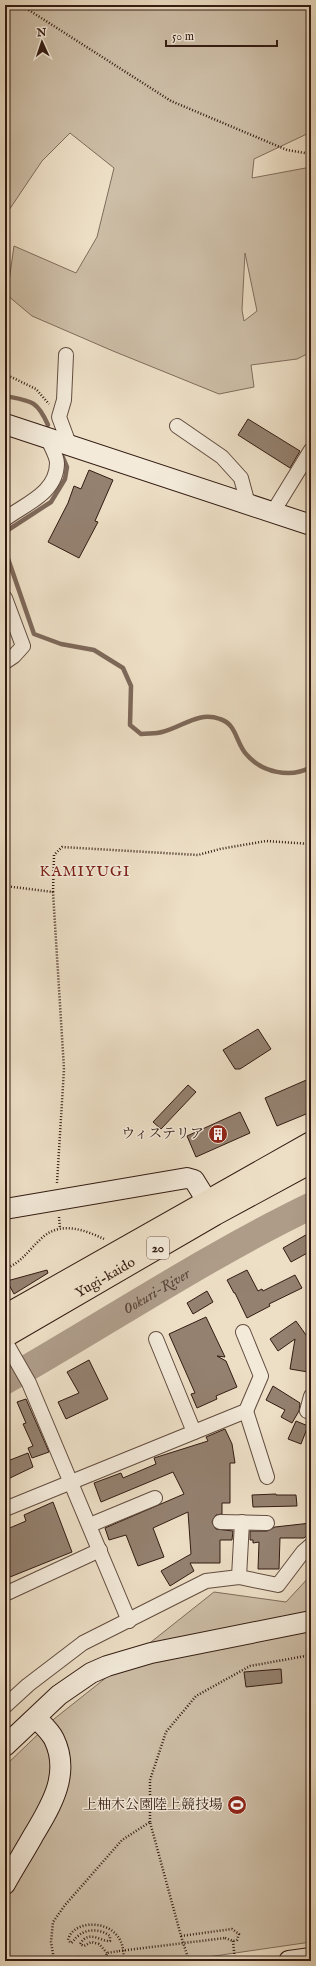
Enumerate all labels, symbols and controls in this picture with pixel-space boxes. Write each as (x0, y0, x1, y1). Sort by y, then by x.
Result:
north arrow (22, 22, 62, 62)
scale bar (166, 22, 277, 48)
text: N (35, 26, 47, 40)
text: 50 m (172, 29, 194, 44)
district label: KAMIYUGI (40, 862, 130, 881)
building icon: ウィステリア (207, 1123, 229, 1145)
place label: ウィステリア (121, 1125, 204, 1143)
road number: 20 (147, 1237, 169, 1259)
street label: Yugi-kaido (72, 1253, 139, 1302)
water label: Ookuri-River (119, 1263, 194, 1318)
sports icon: 上柚木公園陸上競技場 (226, 1794, 248, 1816)
place label: 上柚木公園陸上競技場 (83, 1796, 223, 1814)

